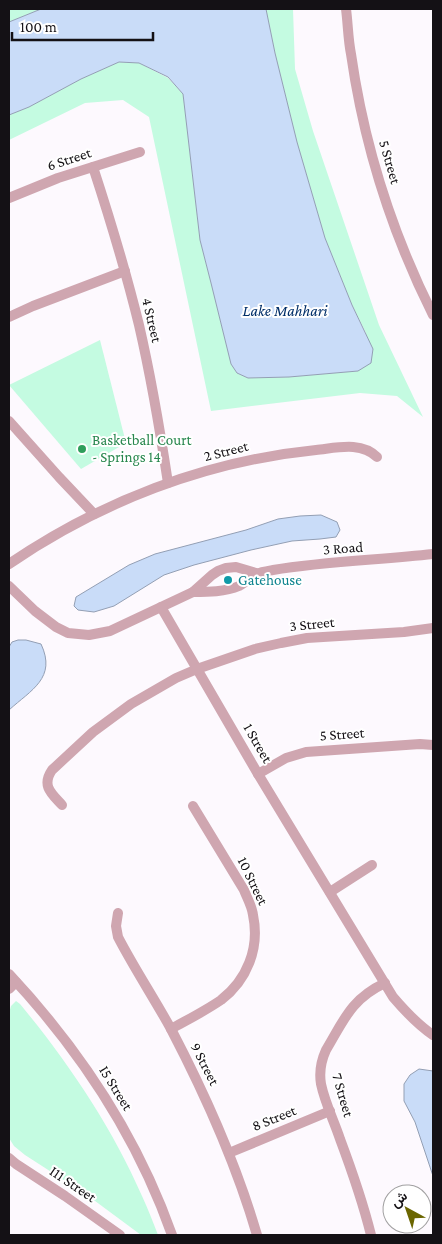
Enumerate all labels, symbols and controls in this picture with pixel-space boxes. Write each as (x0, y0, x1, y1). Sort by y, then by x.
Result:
scale bar (12, 10, 154, 42)
text: 100 m (20, 19, 57, 35)
street label: 5 Street (376, 138, 404, 187)
street label: 6 Street (45, 144, 94, 174)
street label: 4 Street (139, 296, 165, 345)
water label: Lake Mahhari (242, 302, 328, 319)
place label: Basketball Court - Springs 14 (92, 432, 192, 466)
street label: 2 Street (202, 438, 251, 464)
marker: Basketball Court - Springs 14 (76, 443, 88, 455)
street label: 3 Road (322, 539, 364, 557)
place label: Gatehouse (238, 572, 302, 588)
marker: Gatehouse (222, 574, 234, 586)
street label: 3 Street (289, 614, 336, 634)
street label: 1 Street (240, 720, 276, 766)
street label: 5 Street (319, 724, 366, 744)
street label: 10 Street (235, 854, 272, 909)
street label: 9 Street (188, 1040, 223, 1089)
street label: I5 Street (96, 1063, 136, 1114)
street label: 7 Street (329, 1071, 357, 1120)
street label: 8 Street (250, 1102, 299, 1134)
street label: I11 Street (47, 1163, 100, 1206)
north arrow (382, 1184, 432, 1234)
text: ش (387, 1187, 411, 1211)

